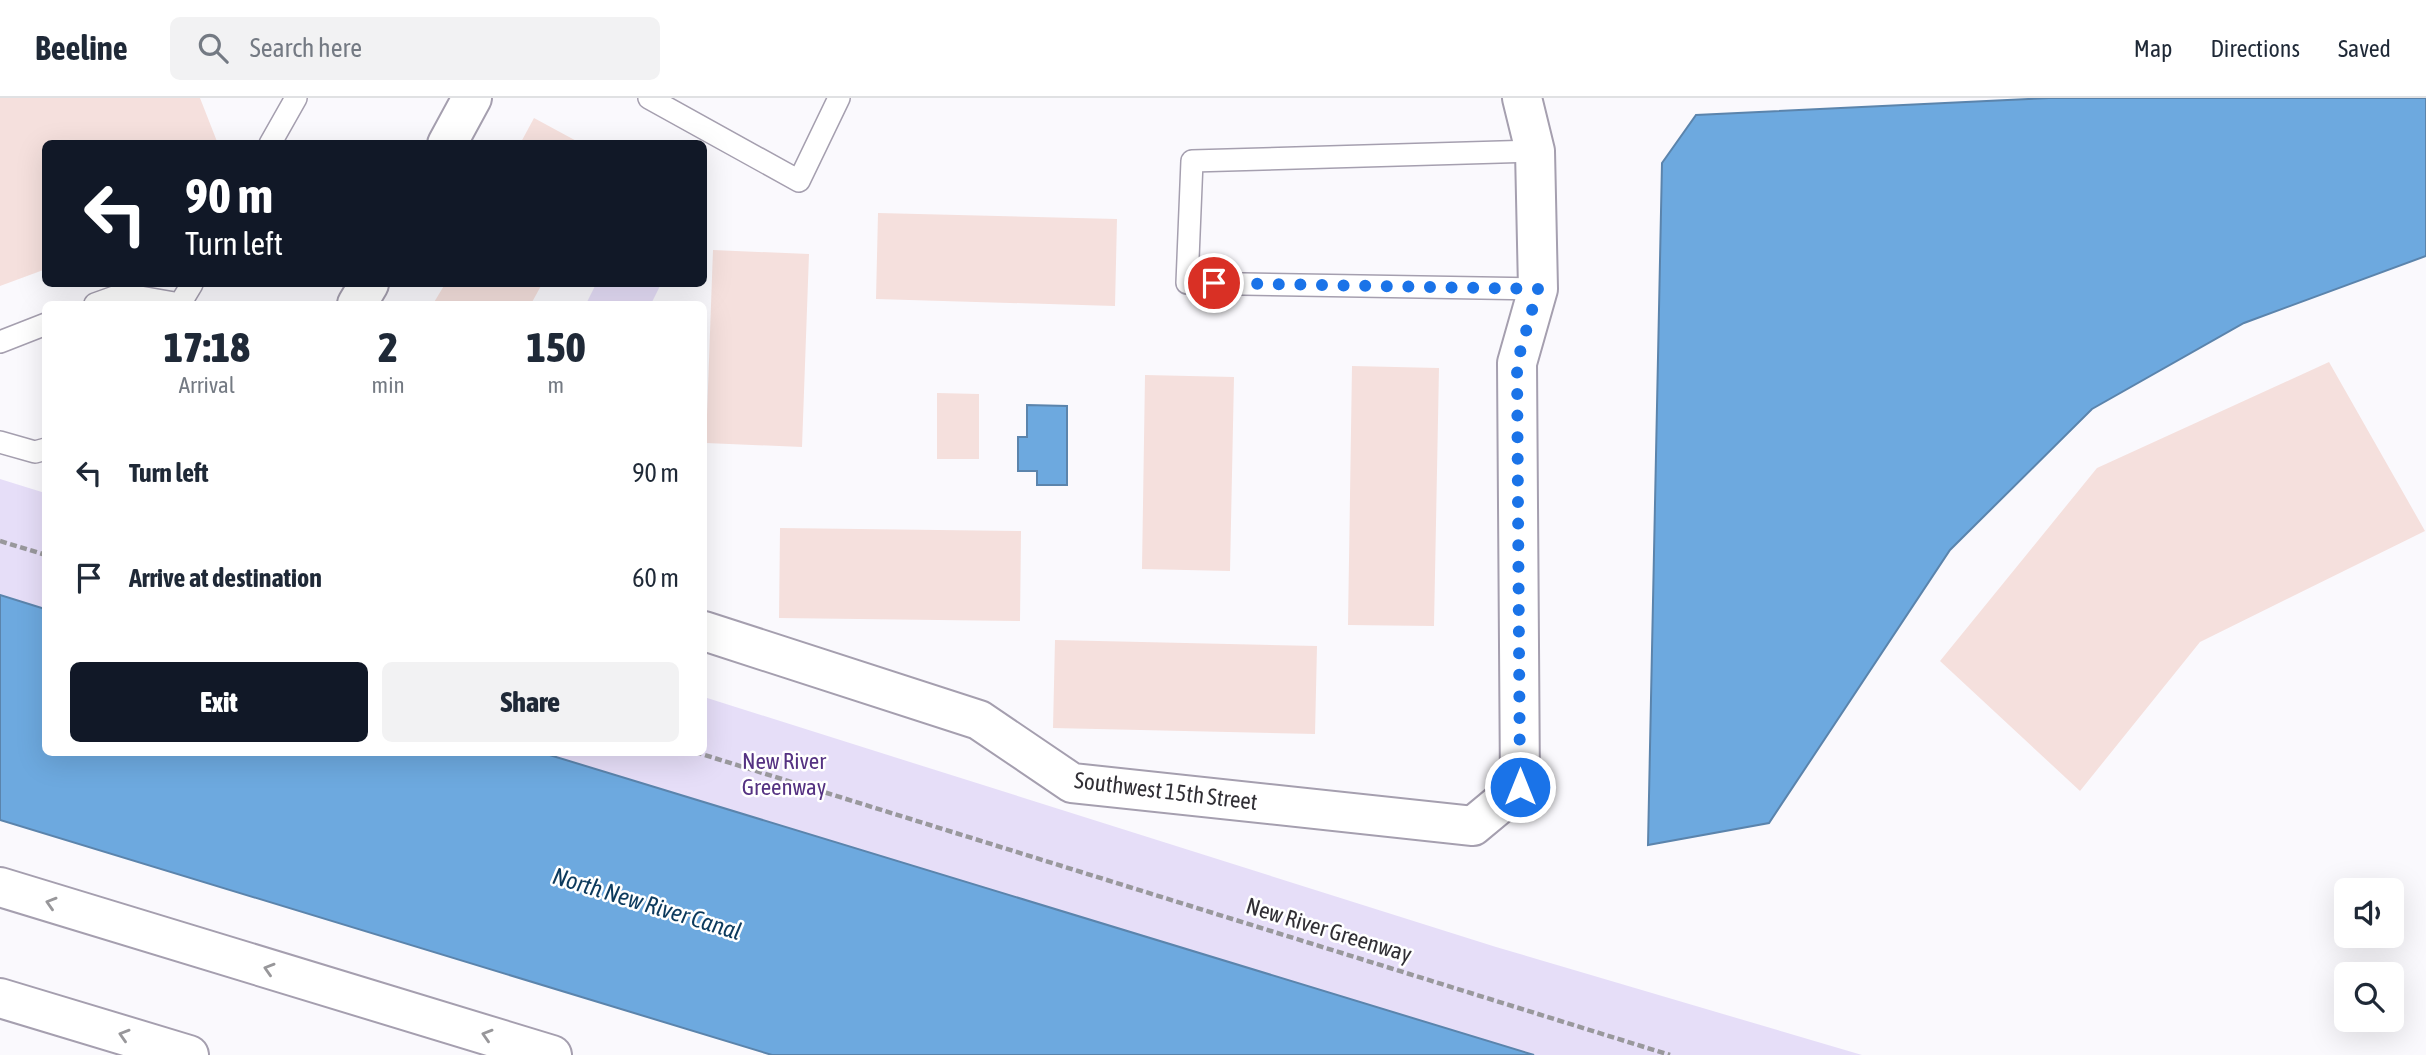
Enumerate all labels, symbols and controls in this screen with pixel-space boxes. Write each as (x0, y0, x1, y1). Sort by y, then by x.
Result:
search box (170, 17, 660, 80)
text: Beeline (35, 29, 128, 67)
icon: search (194, 29, 232, 67)
text: Search here (250, 33, 362, 63)
text: Map (2134, 35, 2172, 62)
text: Directions (2210, 35, 2300, 62)
text: Saved (2338, 35, 2391, 62)
text: 90 m (185, 167, 273, 223)
icon: left (70, 168, 161, 259)
text: Turn left (185, 225, 283, 262)
pin (1184, 253, 1244, 313)
icon: arrive (1195, 264, 1233, 302)
text: 17:18 (164, 323, 250, 371)
text: 2 (378, 323, 398, 371)
text: 150 (526, 323, 585, 371)
text: Arrival (179, 372, 235, 398)
text: min (372, 372, 405, 398)
text: m (548, 372, 564, 398)
icon: left (70, 454, 108, 492)
text: Turn left (129, 458, 209, 488)
text: 90 m (632, 458, 679, 488)
icon: arrive (70, 559, 108, 597)
text: Arrive at destination (129, 563, 322, 593)
text: 60 m (632, 563, 679, 593)
button: Exit (70, 662, 368, 742)
button: Share (382, 662, 679, 742)
park label: New River Greenway (742, 748, 827, 800)
position arrow (1483, 750, 1557, 824)
street label: Southwest 15th Street (1073, 767, 1259, 815)
water label: North New River Canal (549, 862, 745, 945)
map controls (2334, 878, 2404, 1032)
button: sound (2334, 878, 2404, 948)
street label: New River Greenway (1243, 892, 1415, 968)
one-way arrow (45, 897, 58, 911)
button: search (2334, 962, 2404, 1032)
one-way arrow (263, 963, 275, 978)
one-way arrow (118, 1029, 130, 1044)
one-way arrow (481, 1029, 493, 1044)

